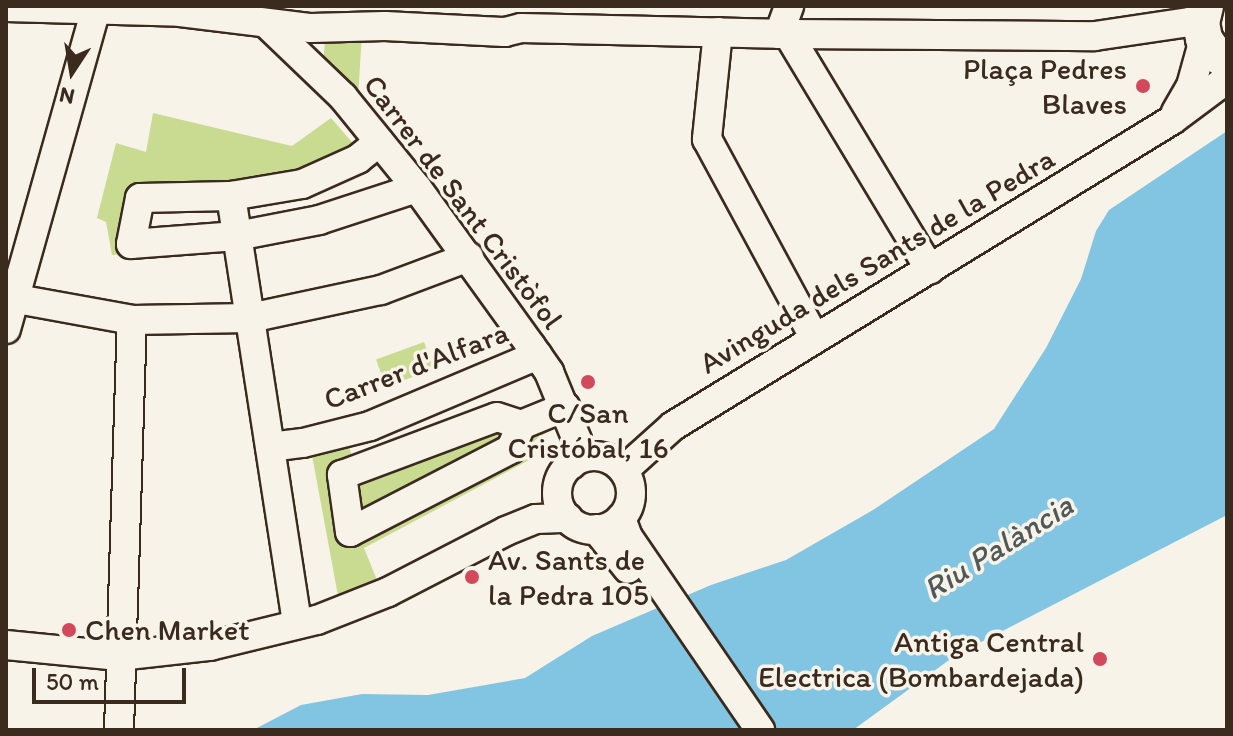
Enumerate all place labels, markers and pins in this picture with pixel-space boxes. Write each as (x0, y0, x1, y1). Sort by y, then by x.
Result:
place label: Plaça Pedres Blaves (964, 51, 1127, 122)
marker: Plaça Pedres Blaves (1134, 77, 1152, 95)
marker: C/San Cristóbal, 16 (579, 373, 597, 391)
place label: C/San Cristóbal, 16 (507, 395, 669, 466)
place label: Av. Sants de la Pedra 105 (488, 542, 647, 612)
marker: Av. Sants de la Pedra 105 (463, 568, 481, 586)
place label: Chen Market (85, 612, 249, 648)
marker: Chen Market (60, 621, 78, 639)
place label: Antiga Central Electrica (Bombardejada) (757, 624, 1084, 694)
marker: Antiga Central Electrica (Bombardejada) (1091, 650, 1109, 668)

